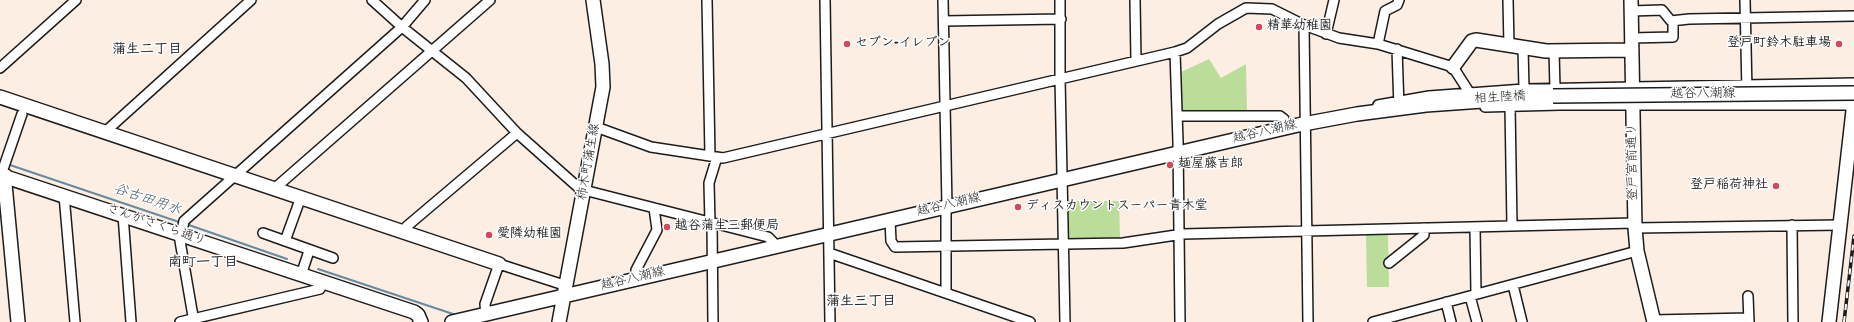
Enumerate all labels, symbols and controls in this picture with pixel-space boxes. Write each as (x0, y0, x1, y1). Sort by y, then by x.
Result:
place label: 精華幼稚園 (1267, 19, 1332, 35)
marker: 精華幼稚園 (1254, 22, 1264, 32)
place label: セブン-イレブン (855, 36, 950, 52)
place label: 登戸町鈴木駐車場 (1727, 36, 1831, 52)
marker: セブン-イレブン (842, 39, 852, 49)
marker: 登戸町鈴木駐車場 (1834, 39, 1844, 49)
district label: 蒲生二丁目 (112, 43, 182, 59)
street label: 越谷八潮線 (1671, 87, 1735, 103)
street label: 相生陸橋 (1474, 90, 1526, 108)
street label: 越谷八潮線 (1232, 118, 1298, 148)
street label: 柿木町蒲生線 (576, 122, 604, 202)
street label: 登戸宮前通り (1626, 123, 1642, 201)
place label: 麺屋藤吉郎 (1178, 157, 1243, 173)
marker: 麺屋藤吉郎 (1165, 160, 1175, 170)
place label: 登戸稲荷神社 (1690, 178, 1768, 194)
marker: 登戸稲荷神社 (1771, 181, 1781, 191)
water label: 谷古田用水 (111, 182, 183, 220)
street label: 越谷八潮線 (916, 191, 982, 221)
place label: ディスカウントスーパー青木堂 (1026, 199, 1207, 215)
street label: さんがさくら通り (104, 202, 208, 250)
marker: ディスカウントスーパー青木堂 (1013, 202, 1023, 212)
place label: 越谷蒲生三郵便局 (675, 219, 779, 235)
marker: 越谷蒲生三郵便局 (662, 222, 672, 232)
place label: 愛隣幼稚園 (497, 227, 562, 243)
marker: 愛隣幼稚園 (484, 230, 494, 240)
district label: 南町一丁目 (168, 256, 238, 272)
street label: 越谷八潮線 (600, 265, 666, 295)
district label: 蒲生三丁目 (826, 295, 896, 311)

